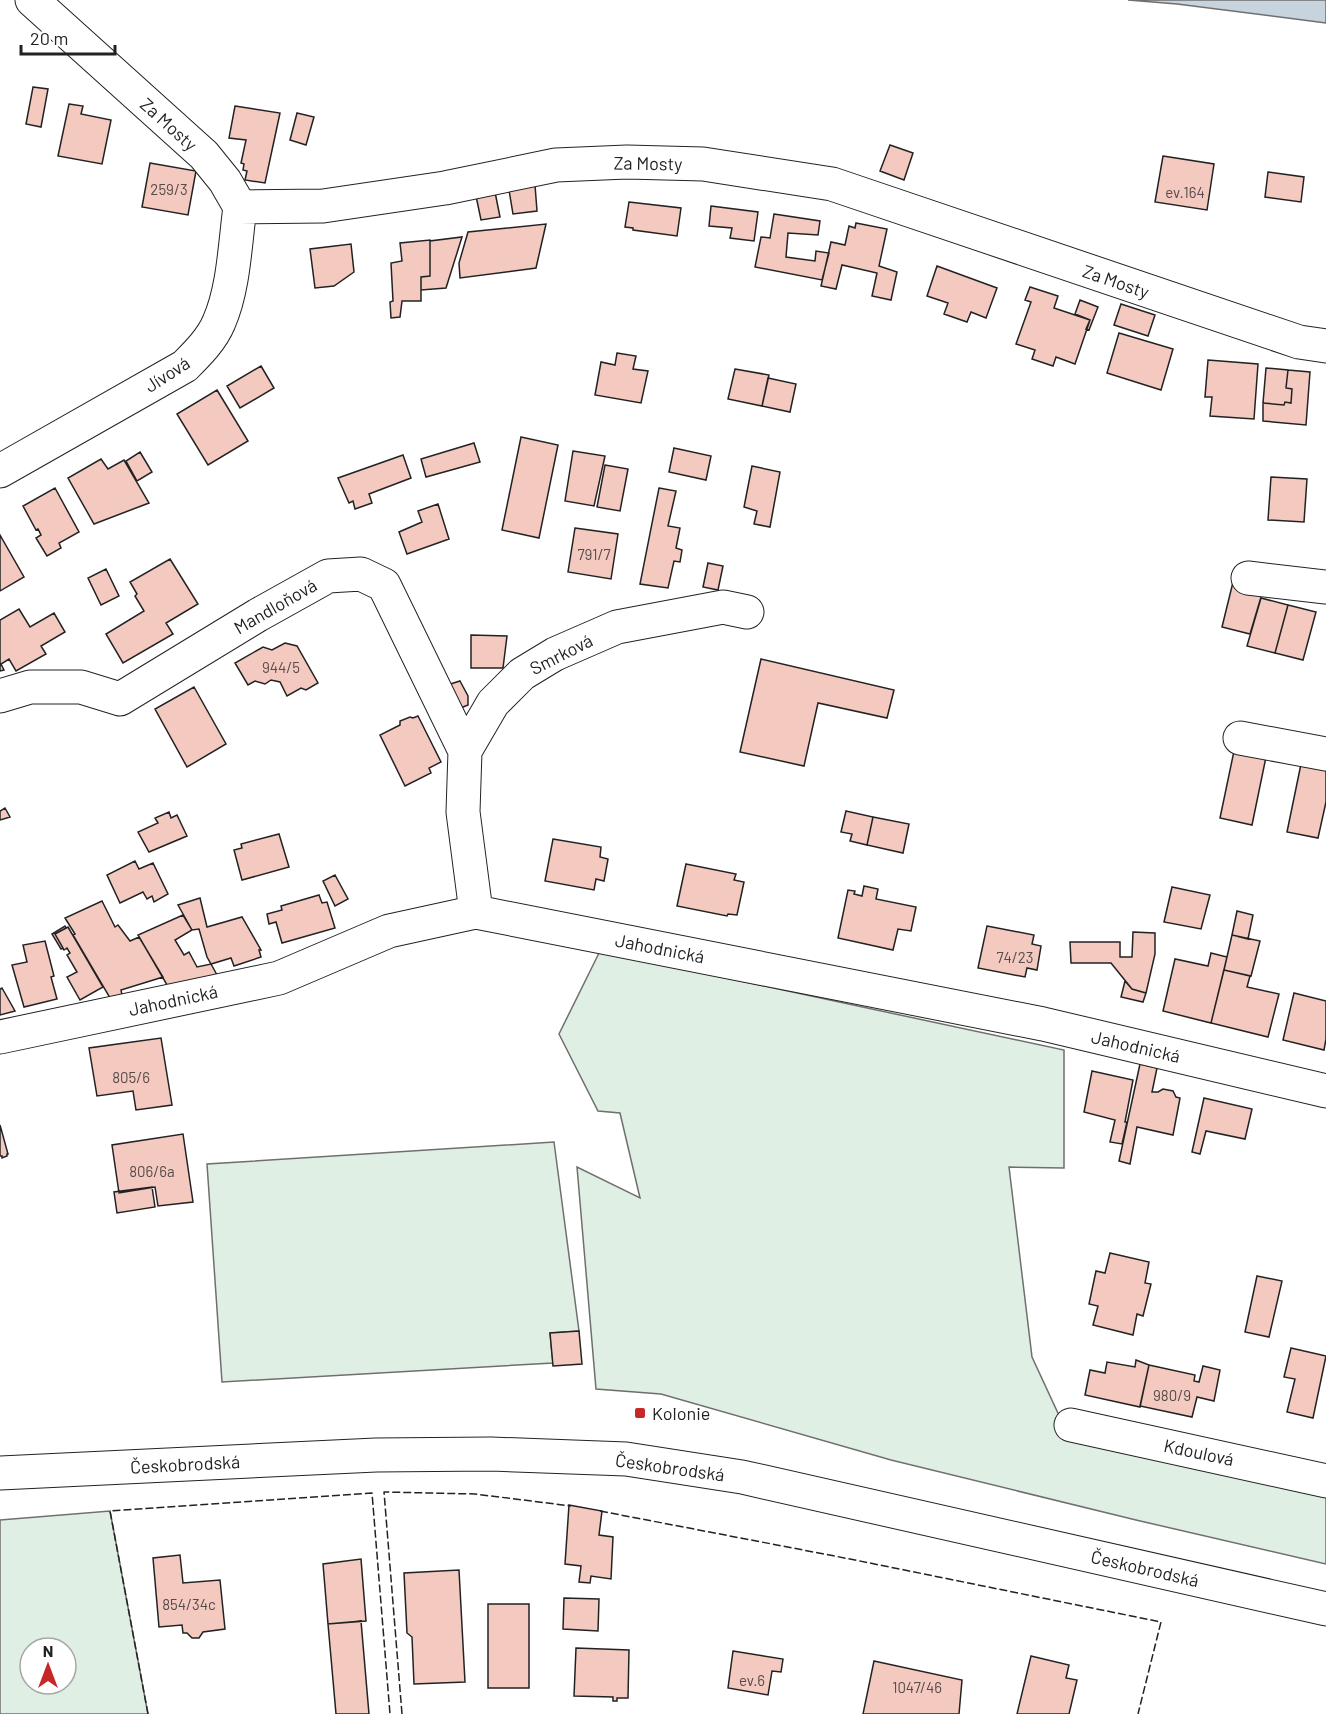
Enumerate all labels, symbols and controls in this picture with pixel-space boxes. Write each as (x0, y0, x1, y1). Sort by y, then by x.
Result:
scale bar (21, 18, 116, 56)
text: 20 m (30, 27, 68, 49)
street label: Za Mosty (136, 93, 202, 155)
street label: Za Mosty (613, 151, 683, 175)
house number: 259/3 (150, 180, 188, 198)
house number: ev.164 (1165, 183, 1205, 201)
street label: Za Mosty (1080, 259, 1152, 303)
street label: Jívová (140, 351, 194, 397)
house number: 791/7 (578, 545, 610, 563)
street label: Mandloňová (230, 573, 320, 639)
street label: Smrková (526, 629, 596, 679)
house number: 944/5 (262, 658, 300, 676)
street label: Jahodnická (613, 929, 707, 967)
house number: 74/23 (996, 948, 1034, 966)
street label: Jahodnická (126, 980, 220, 1020)
street label: Jahodnická (1089, 1025, 1183, 1067)
house number: 805/6 (112, 1068, 150, 1086)
house number: 806/6a (129, 1162, 175, 1180)
house number: 980/9 (1153, 1386, 1191, 1404)
place label: Kolonie (652, 1402, 710, 1424)
marker: Kolonie (633, 1406, 647, 1420)
street label: Kdoulová (1162, 1434, 1236, 1470)
street label: Českobrodská (614, 1448, 726, 1486)
street label: Českobrodská (129, 1450, 241, 1478)
street label: Českobrodská (1089, 1545, 1201, 1591)
house number: 854/34c (162, 1595, 216, 1613)
north arrow (18, 1636, 78, 1696)
text: N (43, 1641, 53, 1660)
house number: ev.6 (739, 1671, 765, 1689)
house number: 1047/46 (892, 1678, 942, 1696)

